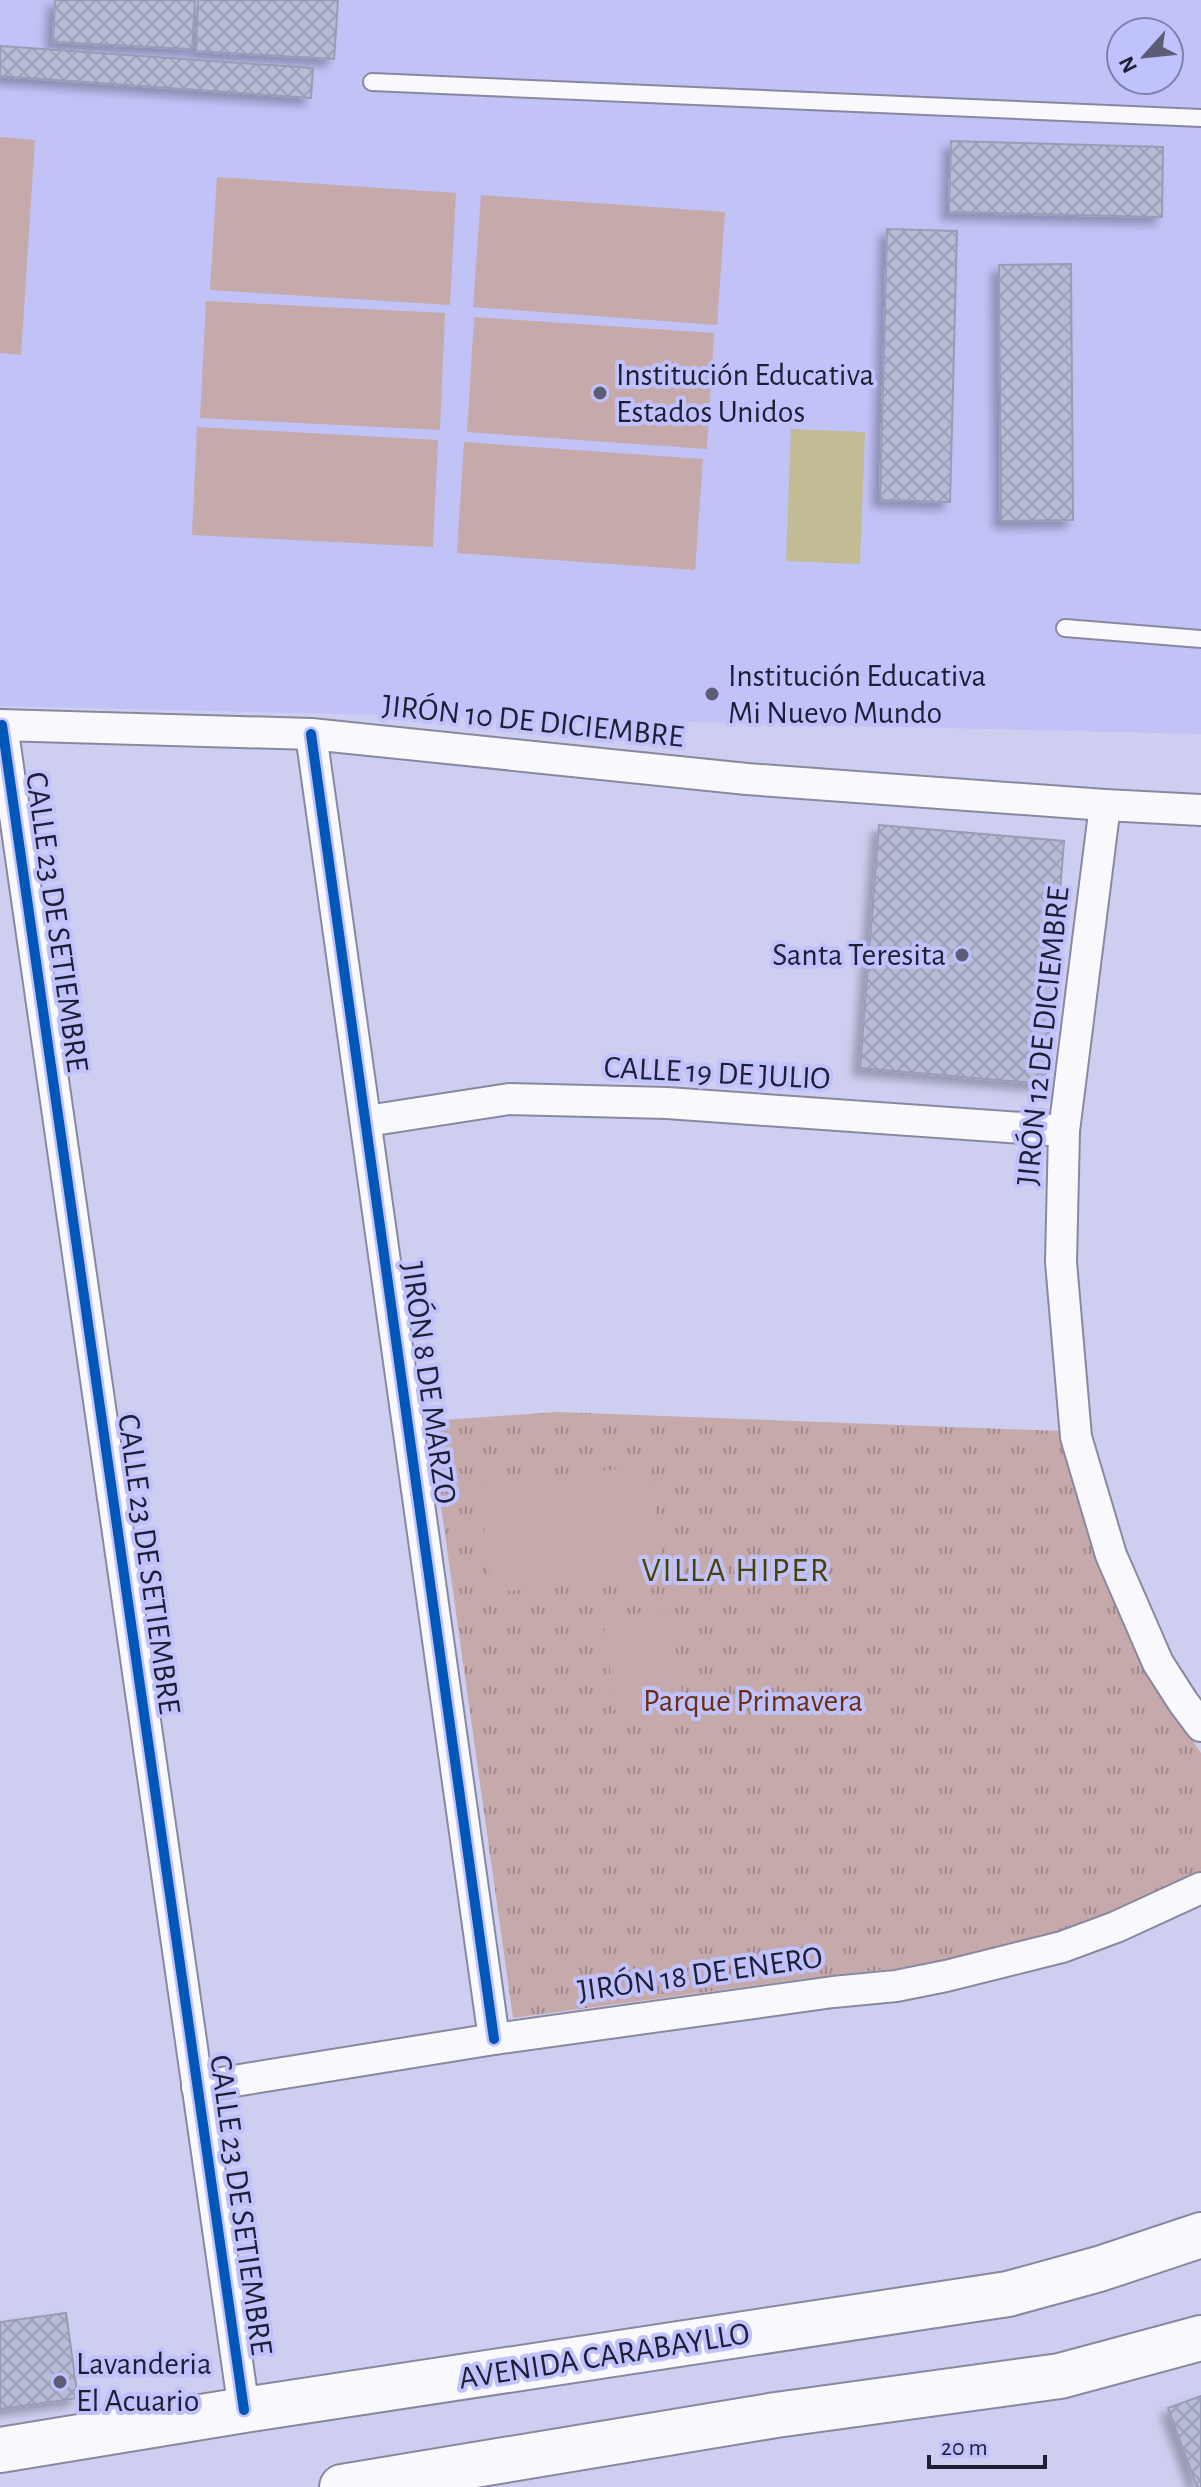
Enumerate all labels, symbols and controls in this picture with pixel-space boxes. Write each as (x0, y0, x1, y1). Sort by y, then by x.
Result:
north arrow (1105, 16, 1185, 96)
text: N (1115, 53, 1141, 76)
place label: Institución Educativa Estados Unidos (616, 359, 874, 428)
marker: Institución Educativa Estados Unidos (591, 384, 609, 402)
place label: Institución Educativa Mi Nuevo Mundo (728, 660, 986, 729)
marker: Institución Educativa Mi Nuevo Mundo (703, 685, 721, 703)
street label: JIRÓN 10 DE DICIEMBRE (381, 687, 686, 753)
street label: CALLE 23 DE SETIEMBRE (20, 770, 94, 1074)
street label: JIRÓN 12 DE DICIEMBRE (1009, 885, 1075, 1187)
place label: Santa Teresita (772, 939, 946, 971)
marker: Santa Teresita (953, 946, 971, 964)
street label: CALLE 19 DE JULIO (603, 1051, 831, 1095)
street label: JIRÓN 8 DE MARZO (396, 1260, 464, 1506)
street label: CALLE 23 DE SETIEMBRE (112, 1412, 186, 1716)
district label: VILLA HIPER (641, 1554, 831, 1588)
park label: Parque Primavera (643, 1685, 863, 1717)
street label: JIRÓN 18 DE ENERO (575, 1939, 824, 2007)
street label: CALLE 23 DE SETIEMBRE (204, 2053, 278, 2357)
street label: AVENIDA CARABAYLLO (456, 2317, 752, 2395)
place label: Lavanderia El Acuario (76, 2348, 212, 2417)
marker: Lavanderia El Acuario (51, 2373, 69, 2391)
scale bar (929, 2419, 1045, 2469)
text: 20 m (941, 2436, 988, 2460)

